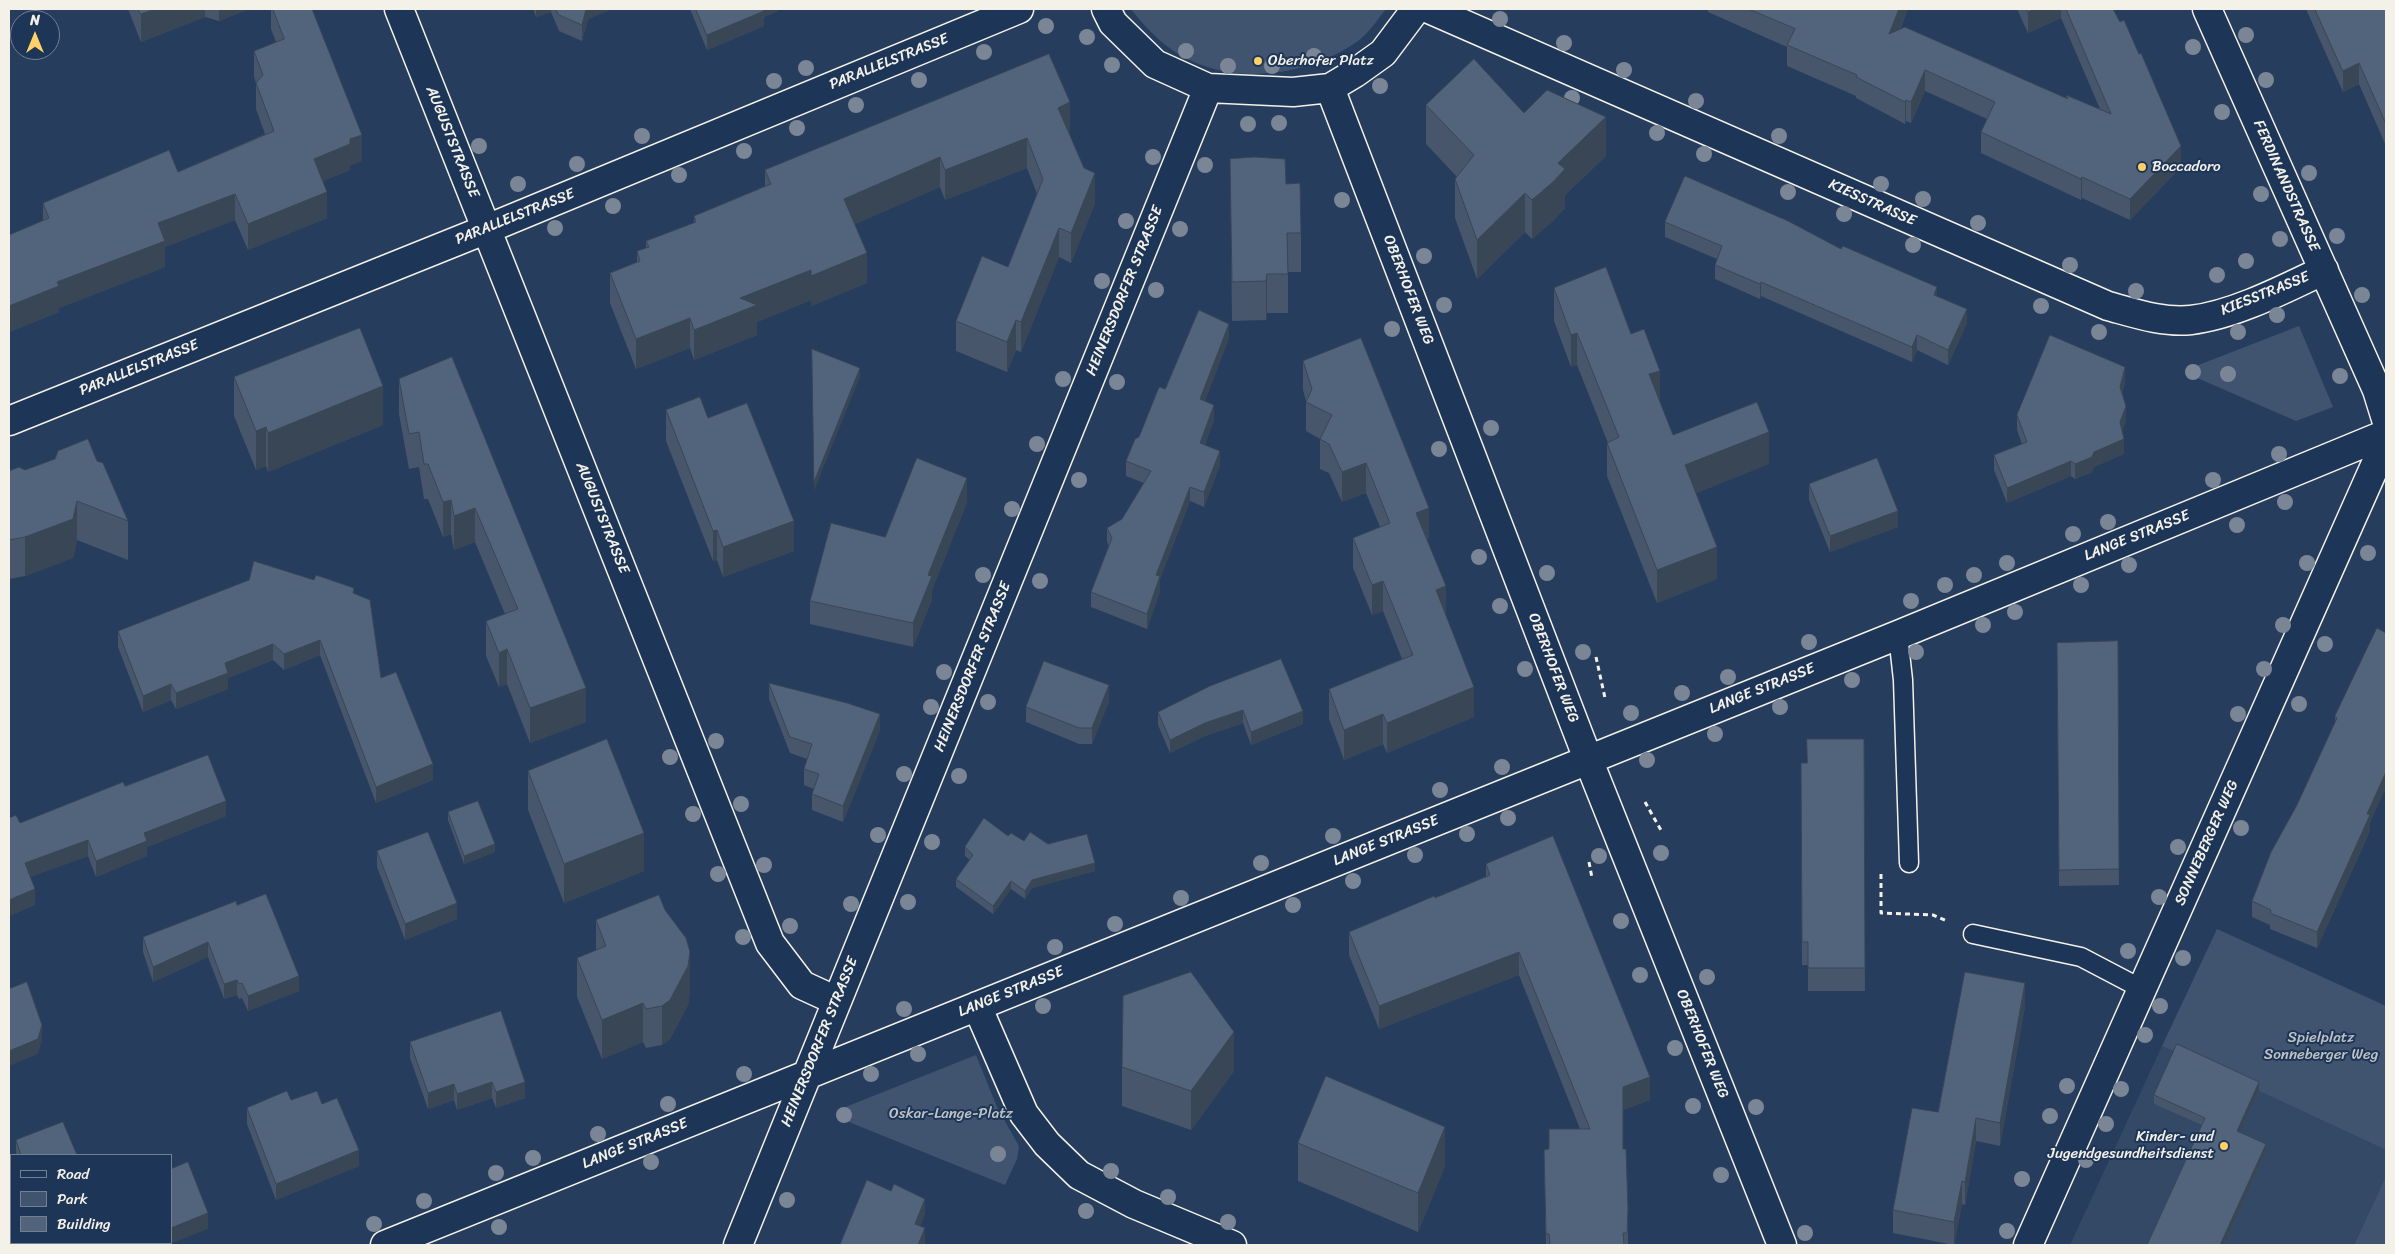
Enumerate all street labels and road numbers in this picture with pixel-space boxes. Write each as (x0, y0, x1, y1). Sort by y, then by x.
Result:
street label: PARALLELSTRASSE (827, 30, 951, 94)
street label: AUGUSTSTRASSE (421, 84, 483, 200)
street label: FERDINANDSTRASSE (2249, 117, 2323, 255)
street label: KIESSTRASSE (1826, 176, 1918, 230)
street label: PARALLELSTRASSE (453, 185, 577, 249)
street label: HEINERSDORFER STRASSE (1083, 204, 1167, 378)
street label: OBERHOFER WEG (1379, 233, 1437, 347)
street label: KIESSTRASSE (2218, 268, 2312, 320)
street label: PARALLELSTRASSE (77, 336, 201, 400)
street label: AUGUSTSTRASSE (571, 460, 633, 576)
street label: LANGE STRASSE (2082, 507, 2192, 565)
street label: HEINERSDORFER STRASSE (931, 580, 1015, 754)
street label: OBERHOFER WEG (1524, 611, 1582, 725)
street label: LANGE STRASSE (1707, 660, 1817, 718)
street label: SONNEBERGER WEG (2171, 778, 2243, 908)
street label: LANGE STRASSE (1331, 812, 1441, 870)
street label: HEINERSDORFER STRASSE (778, 955, 862, 1129)
street label: LANGE STRASSE (956, 963, 1066, 1021)
street label: OBERHOFER WEG (1672, 987, 1732, 1101)
street label: LANGE STRASSE (580, 1115, 690, 1173)

